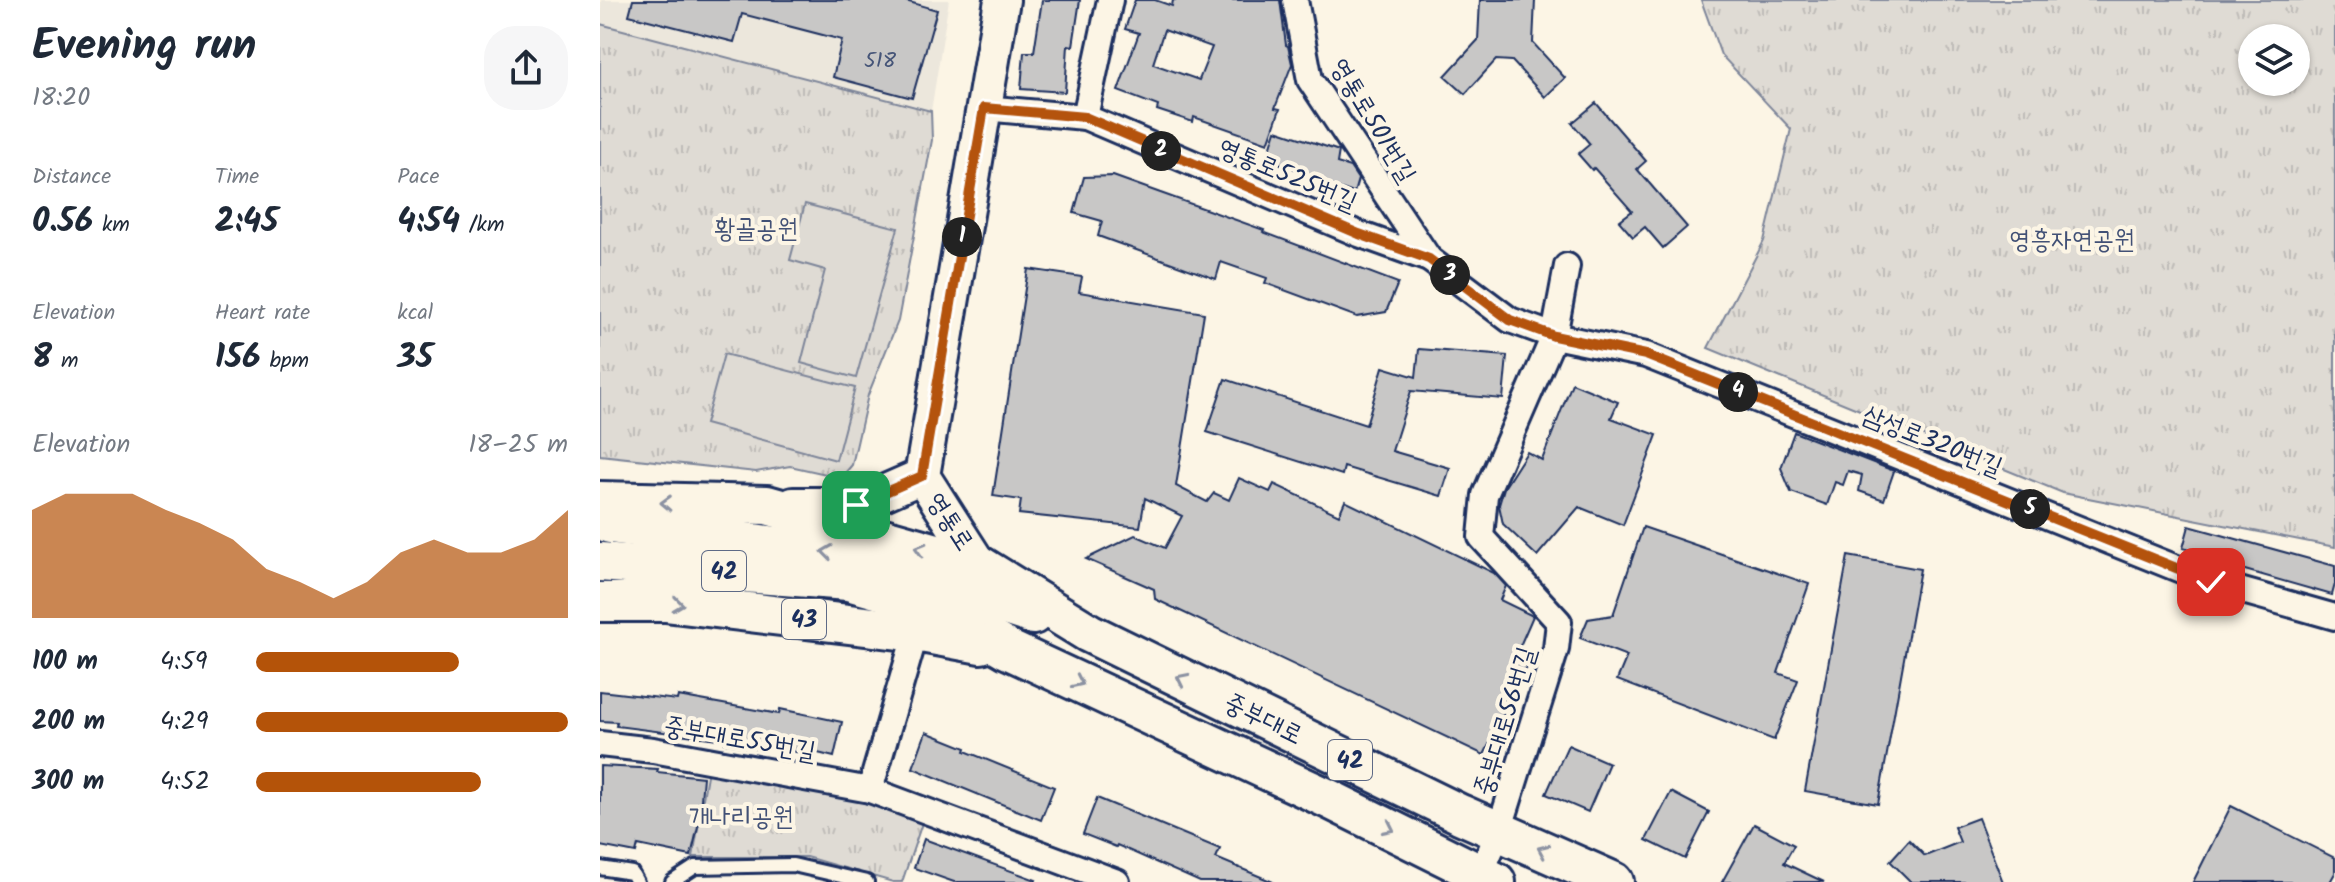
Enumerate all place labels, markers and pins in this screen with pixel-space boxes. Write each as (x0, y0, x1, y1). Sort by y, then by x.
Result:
pin: 2 (1141, 131, 1181, 171)
pin: 1 (942, 217, 982, 257)
pin: 3 (1430, 255, 1470, 295)
pin: 4 (1718, 372, 1758, 412)
pin (822, 471, 890, 539)
pin: 5 (2010, 489, 2050, 529)
pin (2177, 548, 2245, 616)

